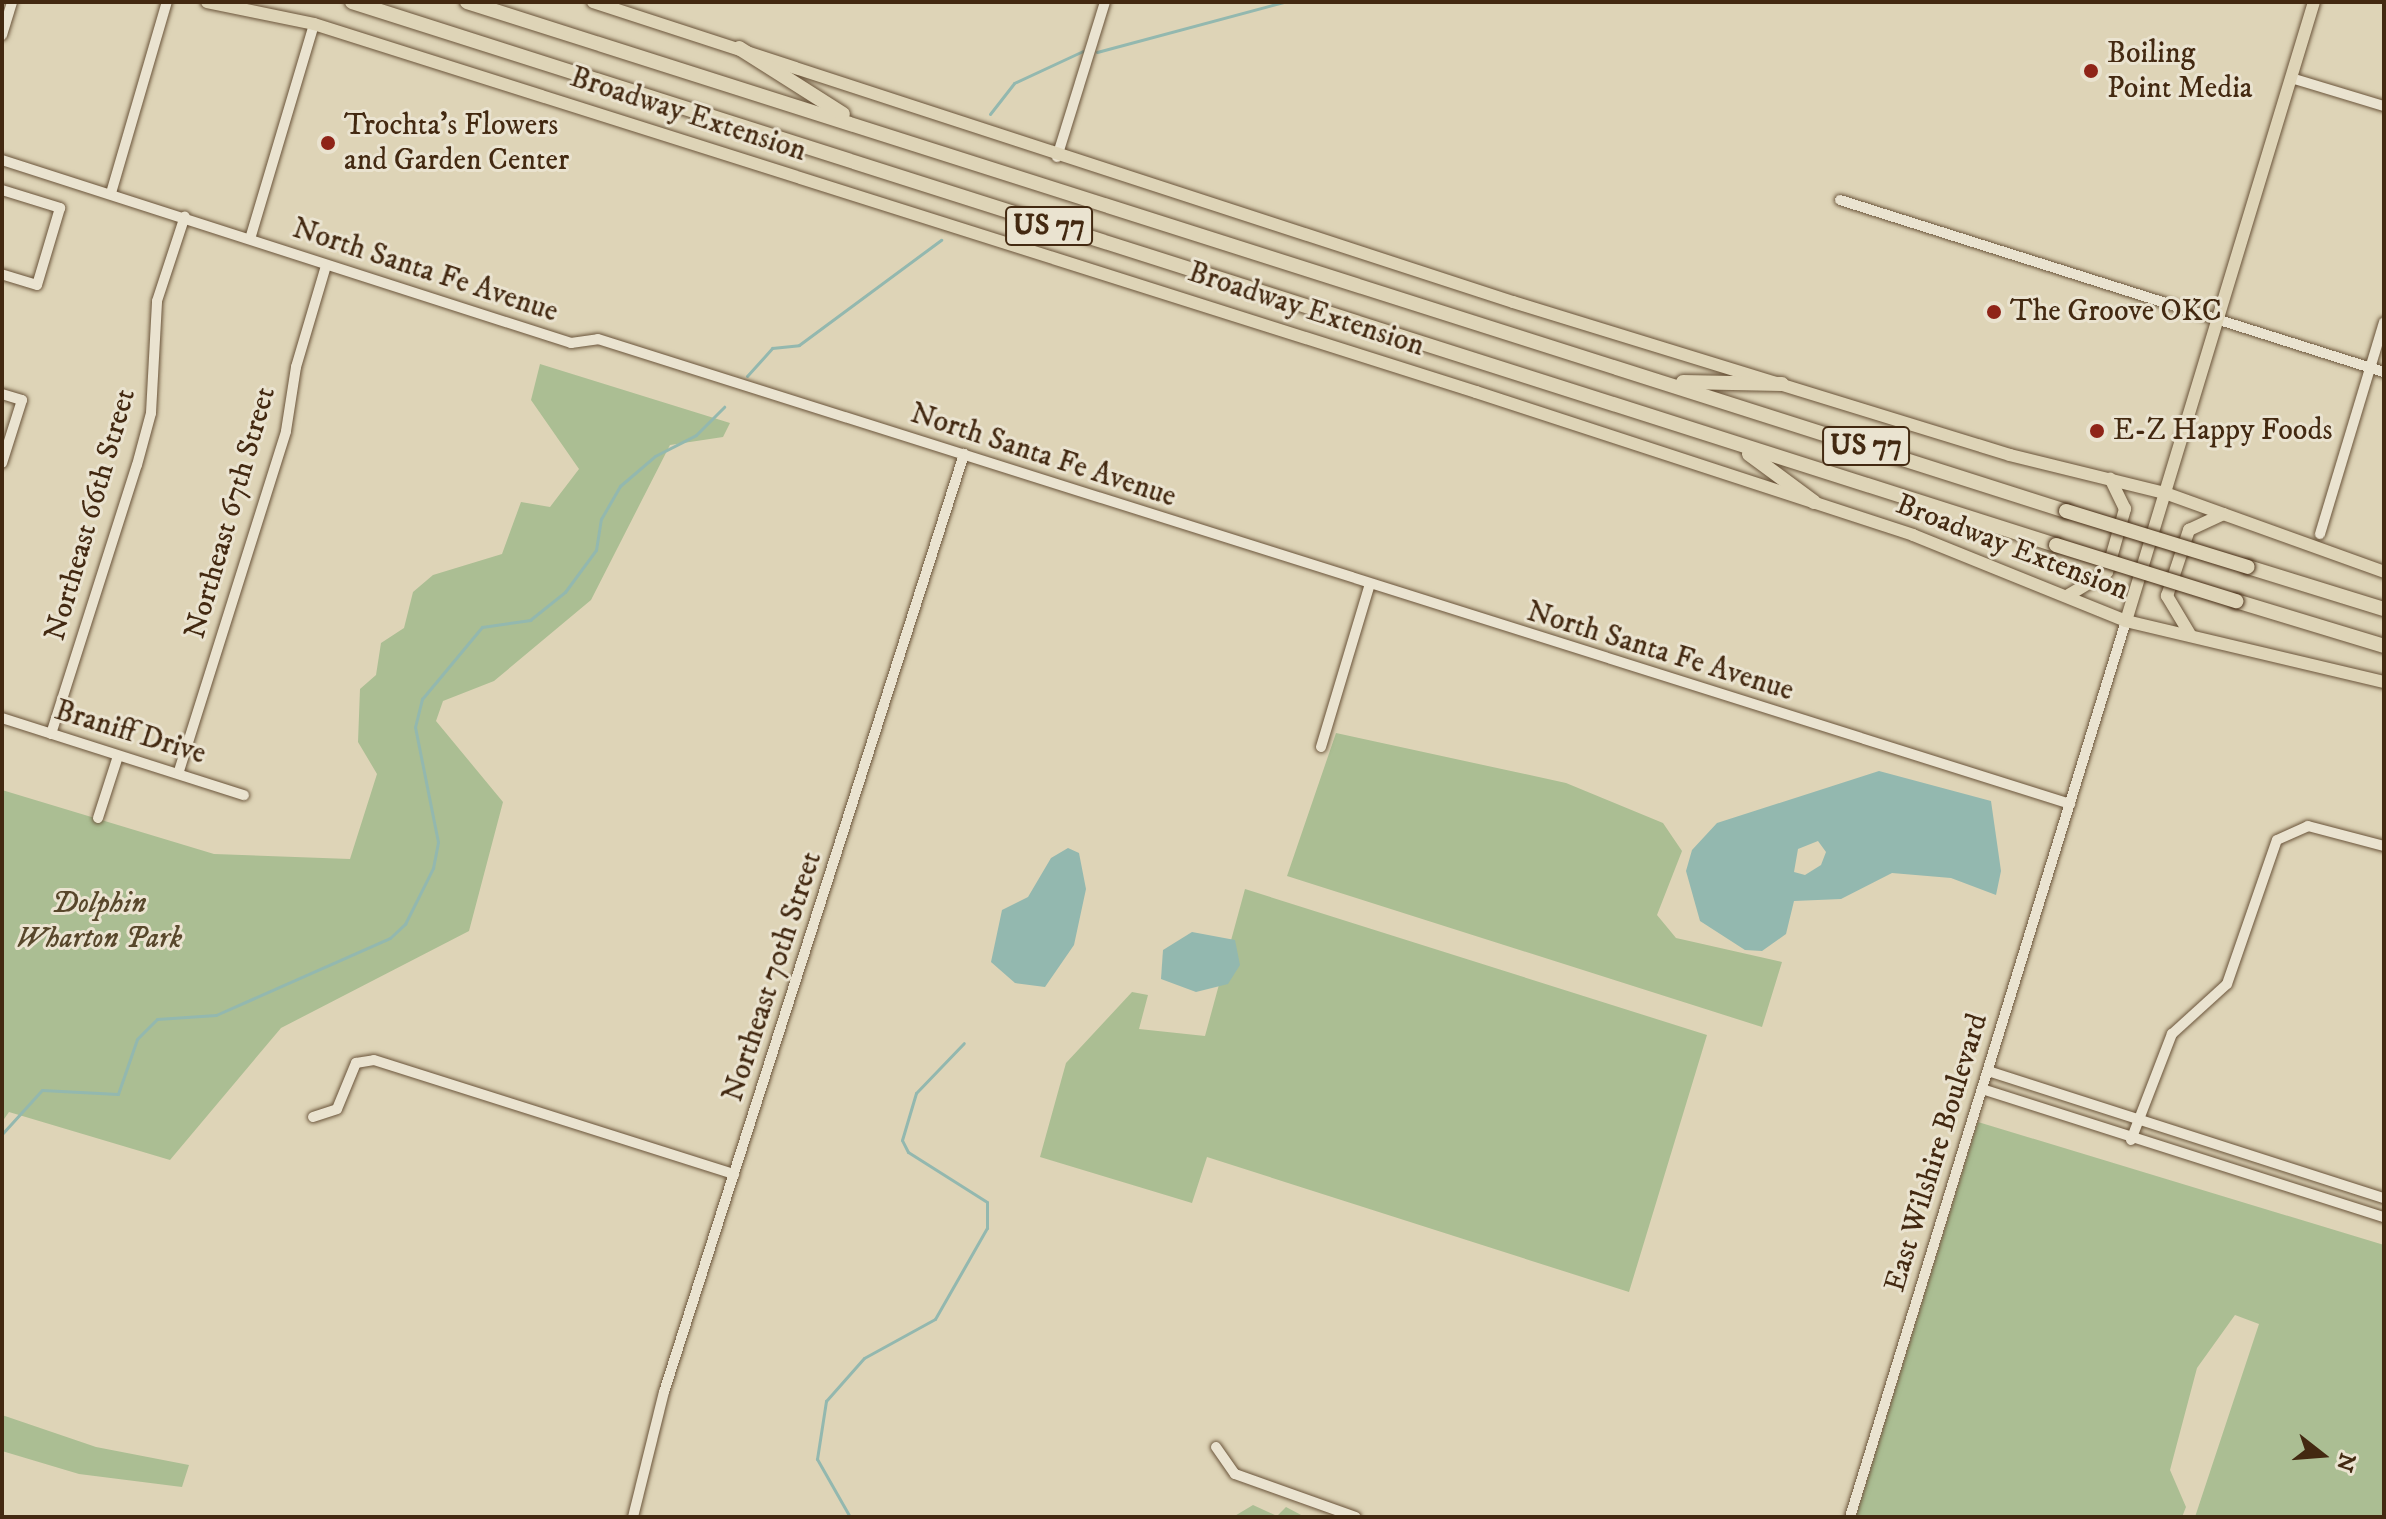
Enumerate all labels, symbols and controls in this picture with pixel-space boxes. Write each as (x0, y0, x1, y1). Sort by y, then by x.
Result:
place label: Boiling Point Media (2107, 36, 2253, 106)
street label: Broadway Extension (565, 60, 811, 170)
marker: Boiling Point Media (2082, 62, 2100, 80)
place label: Trochta's Flowers and Garden Center (344, 108, 569, 178)
marker: Trochta's Flowers and Garden Center (319, 134, 337, 152)
road number: US 77 (1005, 202, 1093, 250)
street label: North Santa Fe Avenue (288, 211, 562, 331)
street label: Broadway Extension (1183, 255, 1429, 365)
place label: The Groove OKC (2010, 294, 2222, 330)
marker: The Groove OKC (1985, 303, 2003, 321)
street label: Northeast 67th Street (178, 383, 284, 643)
street label: Northeast 66th Street (38, 385, 144, 645)
street label: North Santa Fe Avenue (906, 396, 1180, 516)
place label: E-Z Happy Foods (2113, 413, 2332, 449)
road number: US 77 (1822, 422, 1910, 470)
marker: E-Z Happy Foods (2088, 422, 2106, 440)
street label: Broadway Extension (1891, 487, 2133, 609)
street label: North Santa Fe Avenue (1522, 594, 1798, 710)
street label: Braniff Drive (50, 693, 210, 773)
street label: Northeast 70th Street (716, 847, 830, 1107)
park label: Dolphin Wharton Park (16, 886, 182, 956)
street label: East Wilshire Boulevard (1878, 1009, 1996, 1297)
north arrow (2282, 1415, 2362, 1495)
text: N (2330, 1450, 2361, 1475)

